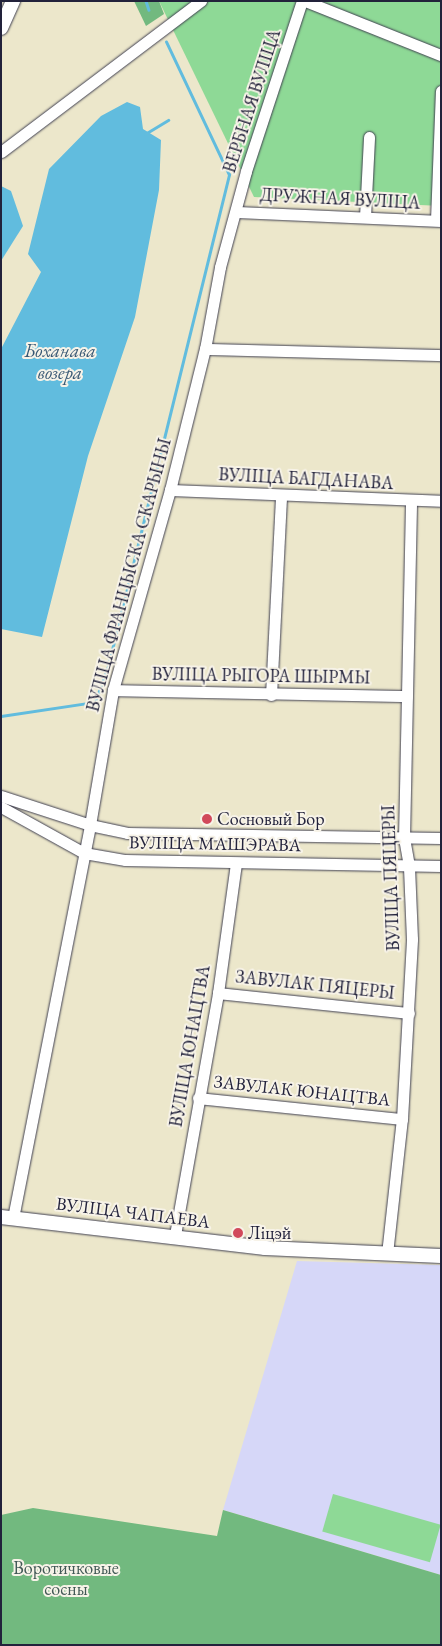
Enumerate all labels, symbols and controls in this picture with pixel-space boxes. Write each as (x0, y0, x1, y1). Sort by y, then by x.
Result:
street label: ВЕРБНАЯ ВУЛІЦА (219, 26, 285, 176)
street label: ДРУЖНАЯ ВУЛІЦА (259, 184, 421, 214)
water label: Боханава возера (24, 340, 96, 384)
street label: ВУЛІЦА ФРАНЦЫСКА СКАРЫНЫ (82, 436, 176, 714)
street label: ВУЛІЦА БАГДАНАВА (218, 464, 394, 494)
street label: ВУЛІЦА РЫГОРА ШЫРМЫ (152, 663, 370, 689)
street label: ВУЛІЦА ПЯЦЕРЫ (378, 805, 404, 951)
place label: Сосновый Бор (217, 808, 325, 830)
marker: Сосновый Бор (201, 813, 213, 825)
street label: ВУЛІЦА МАШЭРАВА (129, 832, 301, 856)
street label: ВУЛІЦА ЮНАЦТВА (165, 963, 215, 1129)
street label: ЗАВУЛАК ПЯЦЕРЫ (234, 966, 396, 1004)
street label: ЗАВУЛАК ЮНАЦТВА (213, 1071, 391, 1111)
street label: ВУЛІЦА ЧАПАЕВА (55, 1193, 211, 1233)
place label: Ліцэй (248, 1222, 291, 1244)
marker: Ліцэй (232, 1227, 244, 1239)
park label: Воротичковые сосны (13, 1558, 119, 1600)

